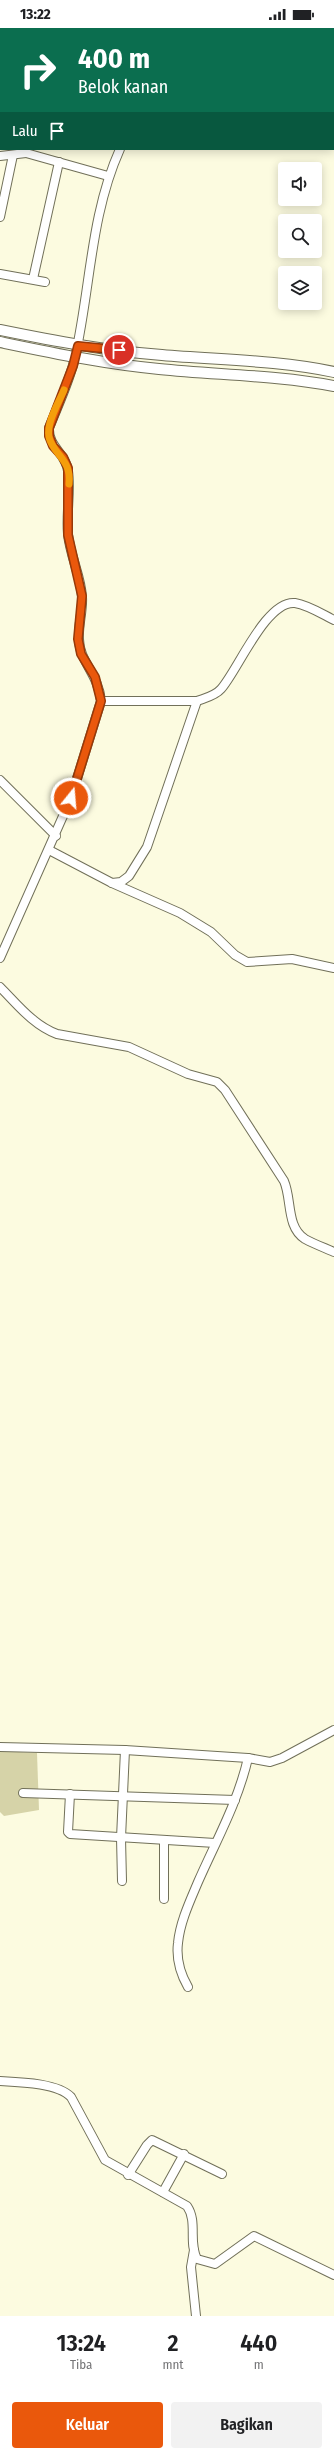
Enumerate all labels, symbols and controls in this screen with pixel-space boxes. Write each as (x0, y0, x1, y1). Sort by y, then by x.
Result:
text: 13:22 (20, 5, 51, 23)
text: 400 m (78, 42, 150, 75)
icon: right (12, 44, 64, 96)
text: Belok kanan (78, 76, 168, 98)
icon: arrive (46, 120, 68, 142)
text: Lalu (12, 122, 38, 140)
map controls (278, 162, 322, 310)
button: sound (278, 162, 322, 206)
button: search (278, 214, 322, 258)
button: layers (278, 266, 322, 310)
pin (102, 333, 136, 367)
icon: arrive (108, 339, 130, 361)
position arrow (50, 777, 92, 819)
text: 13:24 (57, 2329, 106, 2357)
text: 2 (168, 2329, 179, 2357)
text: 440 (240, 2329, 277, 2357)
text: Tiba (70, 2357, 92, 2372)
text: mnt (162, 2357, 184, 2372)
text: m (254, 2357, 264, 2372)
button: Keluar (12, 2402, 163, 2448)
button: Bagikan (171, 2402, 322, 2448)

